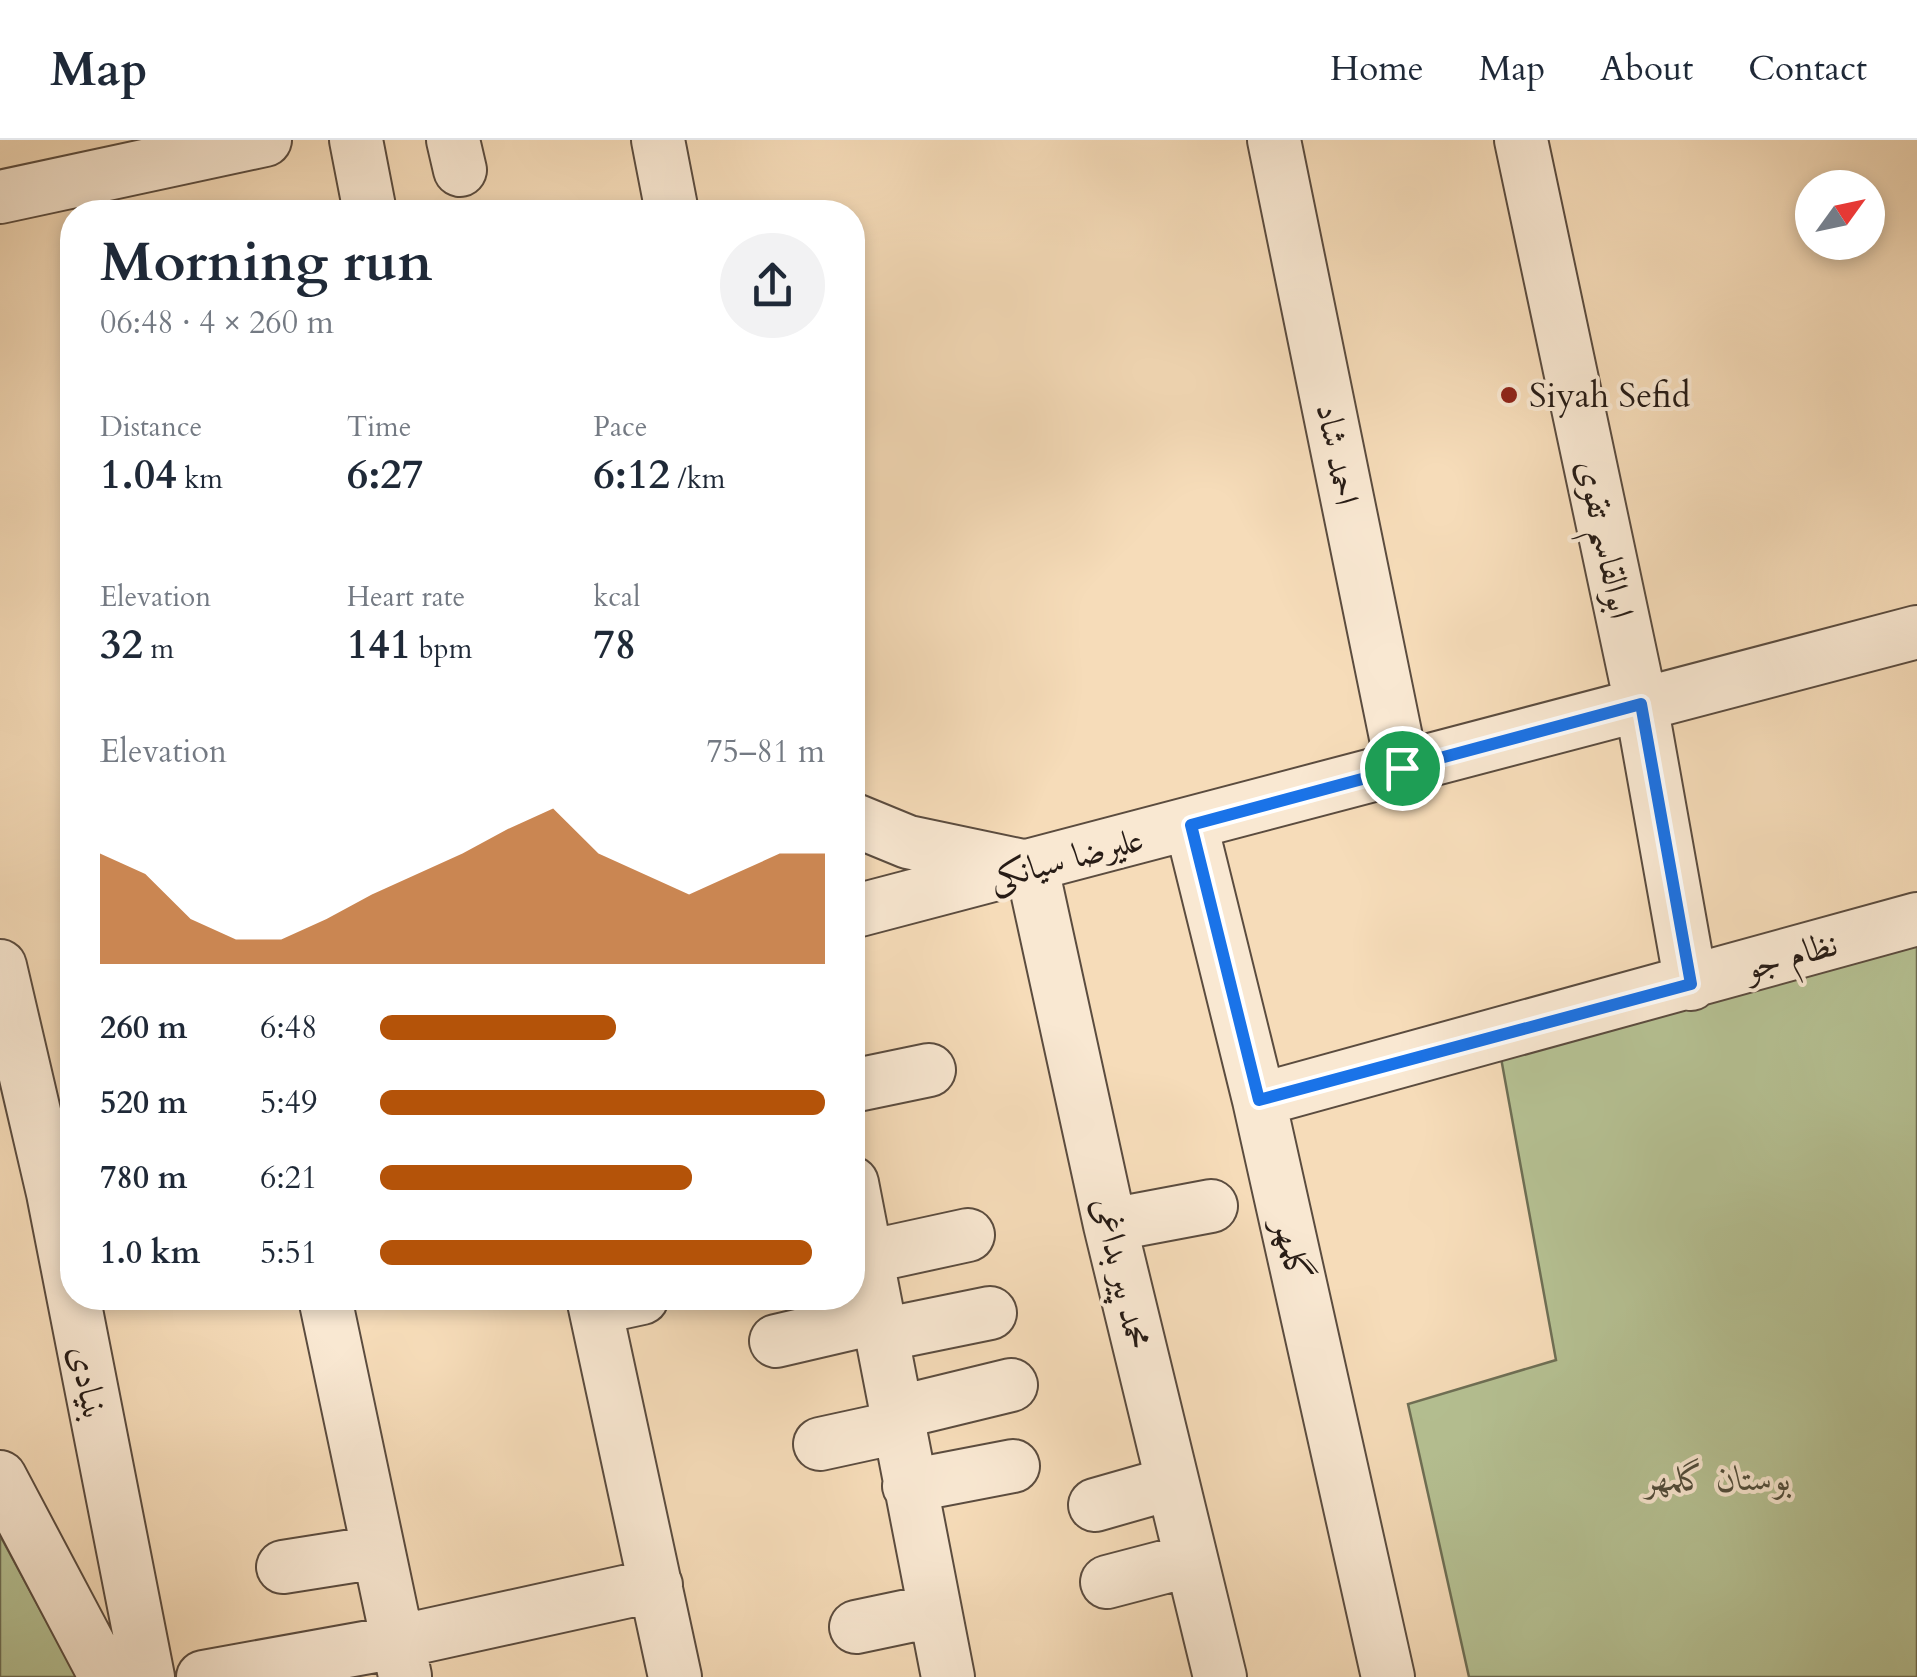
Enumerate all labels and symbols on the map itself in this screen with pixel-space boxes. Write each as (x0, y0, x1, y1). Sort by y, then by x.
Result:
north arrow (1795, 170, 1885, 260)
place label: Siyah Sefid (1529, 372, 1691, 420)
marker: Siyah Sefid (1498, 384, 1520, 406)
street label: احمد شاد (1304, 399, 1370, 509)
street label: ابوالقاسم تقوی (1555, 455, 1645, 625)
pin (1360, 726, 1445, 811)
street label: علیرضا سیانکی (984, 815, 1149, 903)
street label: نظام جو (1737, 920, 1845, 999)
street label: محمد پیر بداغی (1080, 1193, 1162, 1354)
street label: گلمهر (1261, 1211, 1322, 1286)
street label: بنیادی (57, 1341, 119, 1425)
park label: بوستان گلمهر (1642, 1455, 1792, 1503)

